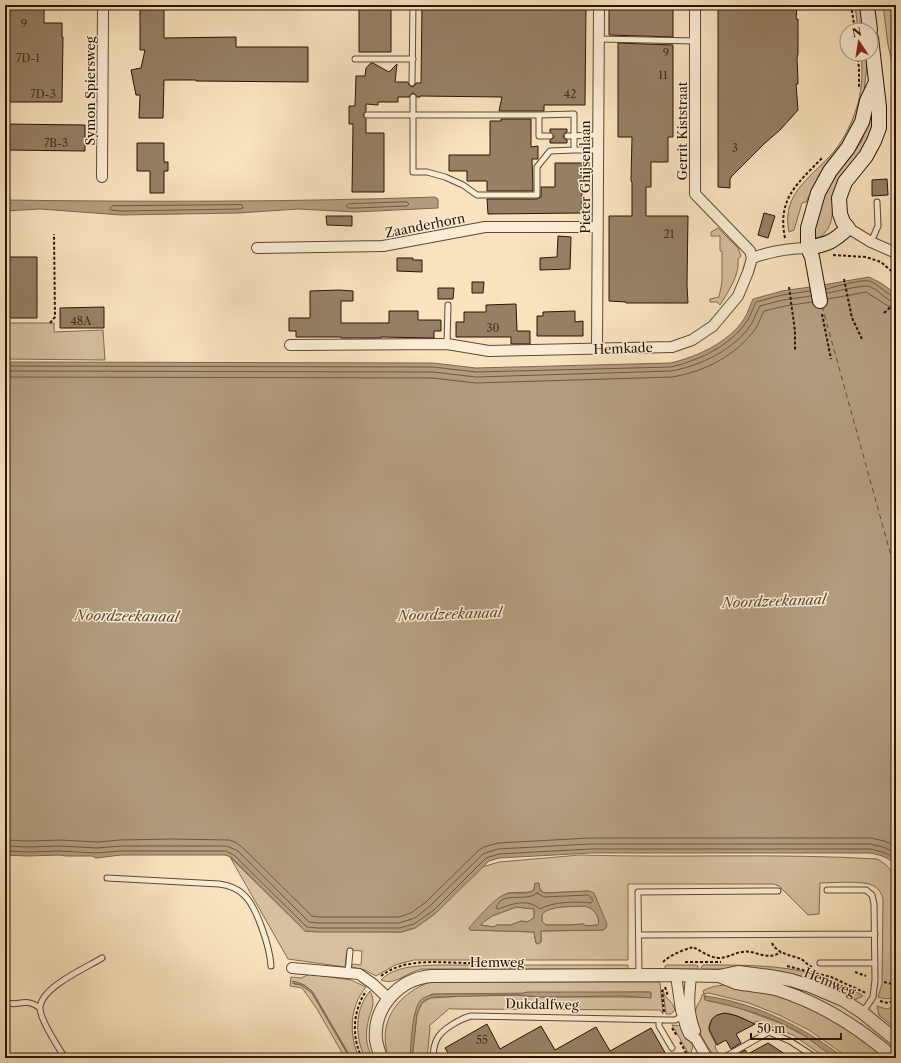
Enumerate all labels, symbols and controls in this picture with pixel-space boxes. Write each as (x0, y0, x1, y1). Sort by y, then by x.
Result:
house number: 9 (21, 17, 27, 31)
north arrow (839, 22, 879, 62)
text: N (851, 24, 863, 40)
street label: Symon Spiersweg (82, 36, 98, 146)
house number: 9 (663, 46, 669, 60)
house number: 7D-1 (16, 51, 40, 65)
house number: 11 (658, 68, 668, 82)
street label: Gerrit Kiststraat (674, 81, 690, 180)
house number: 7D-3 (30, 87, 56, 101)
house number: 42 (564, 87, 576, 101)
street label: Pieter Ghijsenlaan (577, 120, 593, 234)
house number: 7B-3 (44, 136, 68, 150)
house number: 3 (732, 141, 738, 155)
street label: Zaanderhorn (384, 209, 466, 241)
house number: 21 (664, 227, 675, 241)
house number: 48A (70, 314, 92, 328)
house number: 30 (486, 321, 500, 335)
street label: Hemkade (593, 339, 653, 357)
water label: Noordzeekanaal (720, 590, 828, 612)
water label: Noordzeekanaal (396, 603, 504, 625)
water label: Noordzeekanaal (74, 606, 181, 626)
street label: Hemweg (470, 954, 524, 970)
street label: Hemweg (802, 964, 858, 1000)
street label: Dukdalfweg (505, 995, 579, 1013)
scale bar (751, 1015, 841, 1041)
text: 50 m (757, 1021, 786, 1036)
house number: 55 (476, 1033, 488, 1047)

